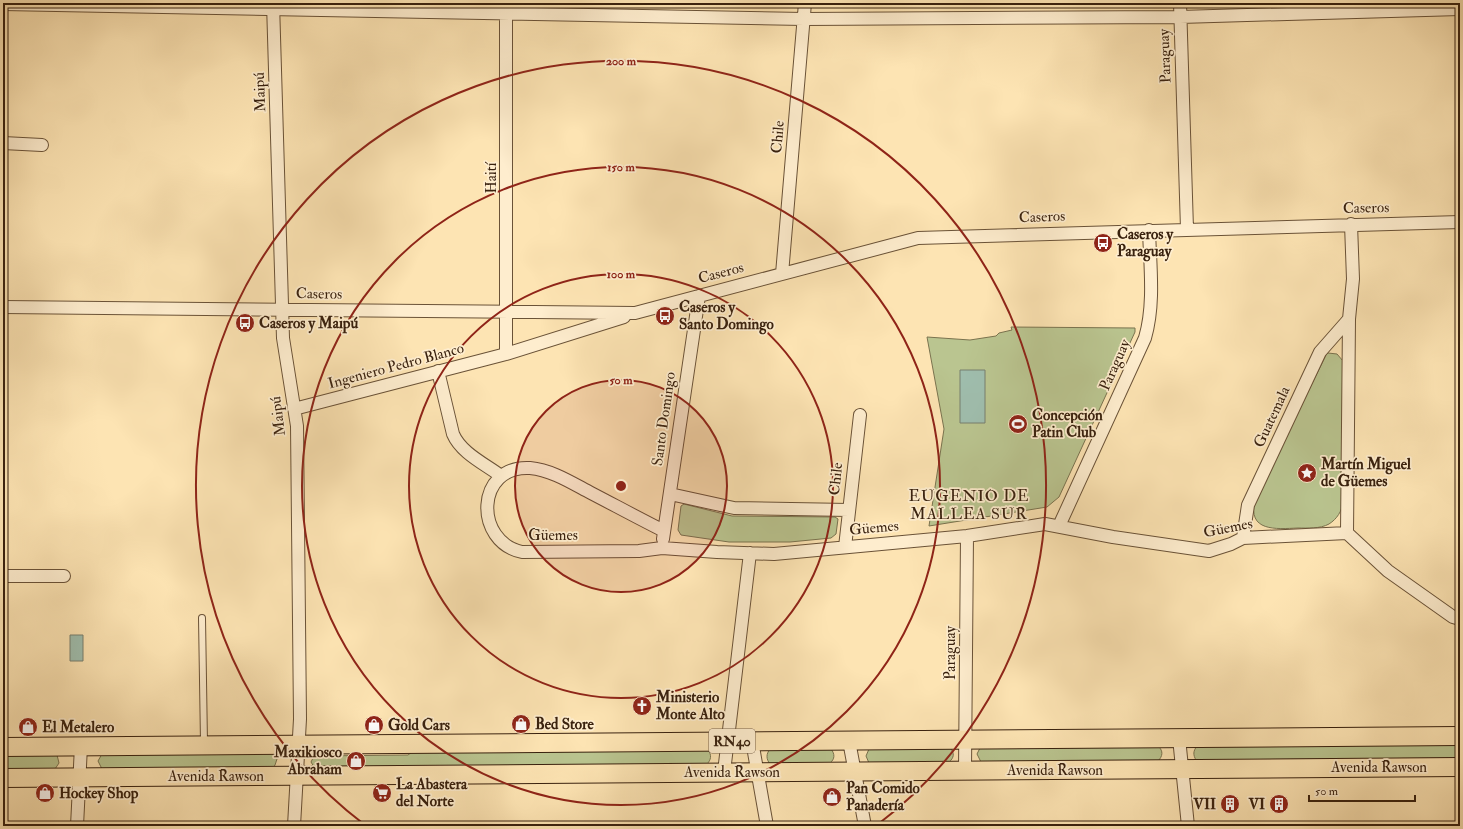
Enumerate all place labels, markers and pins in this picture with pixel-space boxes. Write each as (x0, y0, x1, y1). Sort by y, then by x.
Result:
place label: Caseros y Paraguay (1117, 225, 1175, 262)
bus stop icon: Caseros y Paraguay (1092, 232, 1114, 254)
place label: Caseros y Santo Domingo (679, 298, 775, 335)
bus stop icon: Caseros y Santo Domingo (654, 305, 676, 327)
bus stop icon: Caseros y Maipú (234, 312, 256, 334)
place label: Caseros y Maipú (259, 314, 358, 334)
place label: Concepción Patin Club (1032, 406, 1103, 442)
sports icon: Concepción Patin Club (1007, 413, 1029, 435)
place label: Martín Miguel de Güemes (1320, 455, 1411, 491)
place icon: Martín Miguel de Güemes (1296, 462, 1318, 484)
centre of rings (614, 479, 628, 493)
place label: Ministerio Monte Alto (655, 688, 725, 724)
church icon: Ministerio Monte Alto (631, 695, 653, 717)
shop icon: Bed Store (510, 713, 532, 735)
shop icon: Gold Cars (363, 714, 385, 736)
place label: Bed Store (535, 715, 595, 734)
shop icon: El Metalero (17, 716, 39, 738)
place label: Gold Cars (388, 716, 450, 735)
place label: El Metalero (42, 718, 115, 737)
place label: Maxikiosco Abraham (273, 743, 343, 779)
shop icon: Maxikiosco Abraham (345, 750, 367, 772)
place label: La Abastera del Norte (396, 775, 468, 811)
place label: Pan Comido Panadería (846, 779, 921, 815)
shop icon: Hockey Shop (34, 782, 56, 804)
supermarket icon: La Abastera del Norte (371, 782, 393, 804)
place label: Hockey Shop (59, 784, 139, 804)
shop icon: Pan Comido Panadería (821, 786, 843, 808)
building icon: VII (1219, 793, 1241, 815)
building icon: VI (1268, 793, 1290, 815)
place label: VII (1192, 795, 1216, 814)
place label: VI (1247, 795, 1265, 814)

